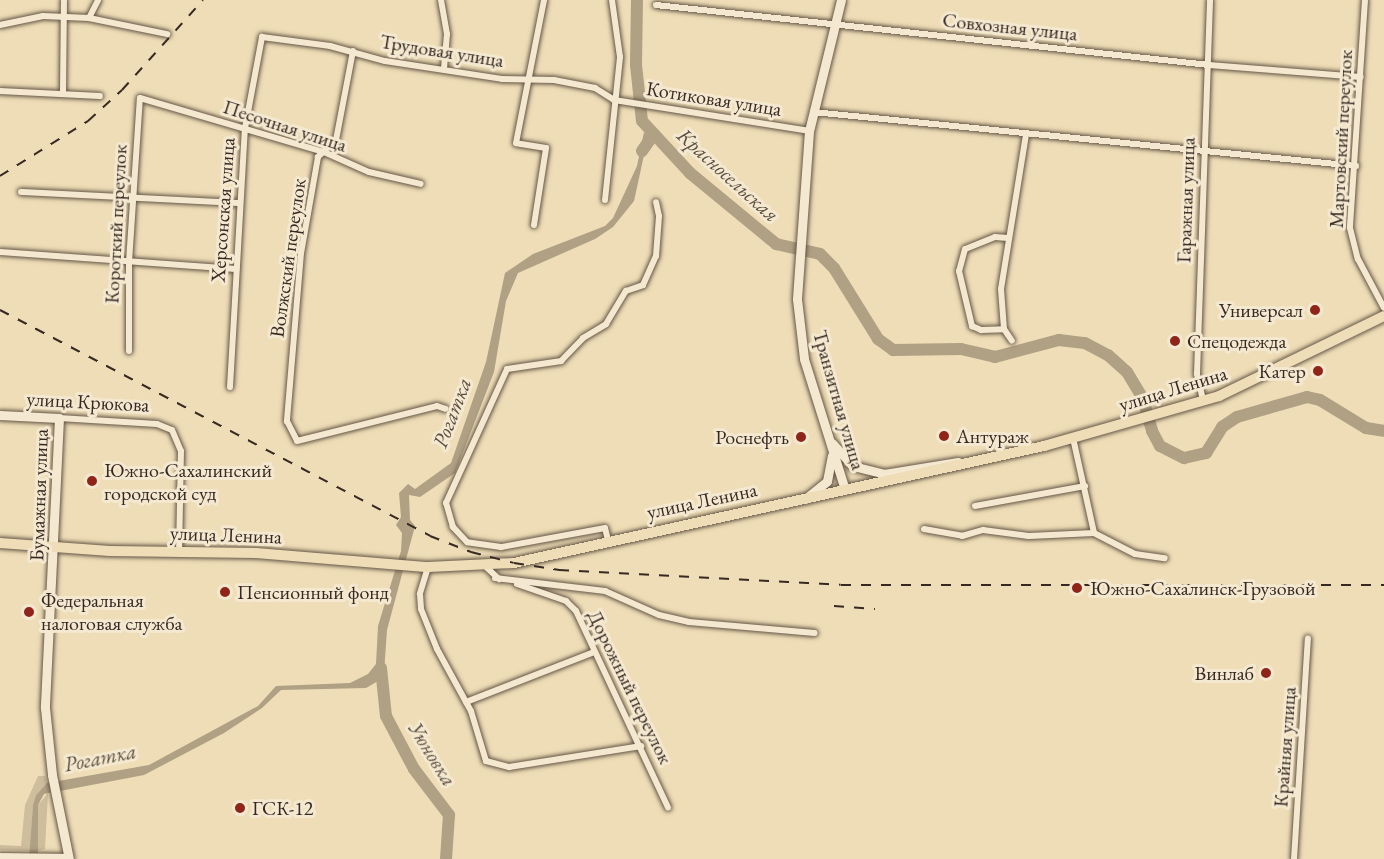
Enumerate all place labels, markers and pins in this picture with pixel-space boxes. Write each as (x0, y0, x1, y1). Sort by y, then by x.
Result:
place label: Универсал (1219, 298, 1303, 322)
marker: Универсал (1308, 303, 1322, 317)
place label: Спецодежда (1187, 329, 1286, 353)
marker: Спецодежда (1168, 334, 1182, 348)
place label: Катер (1258, 359, 1306, 383)
marker: Катер (1311, 364, 1325, 378)
place label: Антураж (956, 424, 1029, 448)
place label: Роснефть (715, 425, 789, 449)
marker: Антураж (937, 429, 951, 443)
marker: Роснефть (794, 430, 808, 444)
place label: Южно-Сахалинский городской суд (104, 458, 272, 505)
marker: Южно-Сахалинский городской суд (85, 474, 99, 488)
place label: Южно-Сахалинск-Грузовой (1090, 576, 1315, 600)
marker: Южно-Сахалинск-Грузовой (1068, 579, 1086, 597)
place label: Пенсионный фонд (237, 580, 389, 604)
marker: Пенсионный фонд (218, 585, 232, 599)
place label: Федеральная налоговая служба (41, 588, 182, 635)
marker: Федеральная налоговая служба (22, 605, 36, 619)
place label: Винлаб (1195, 661, 1254, 685)
marker: Винлаб (1259, 666, 1273, 680)
place label: ГСК-12 (252, 796, 313, 820)
marker: ГСК-12 (233, 801, 247, 815)

